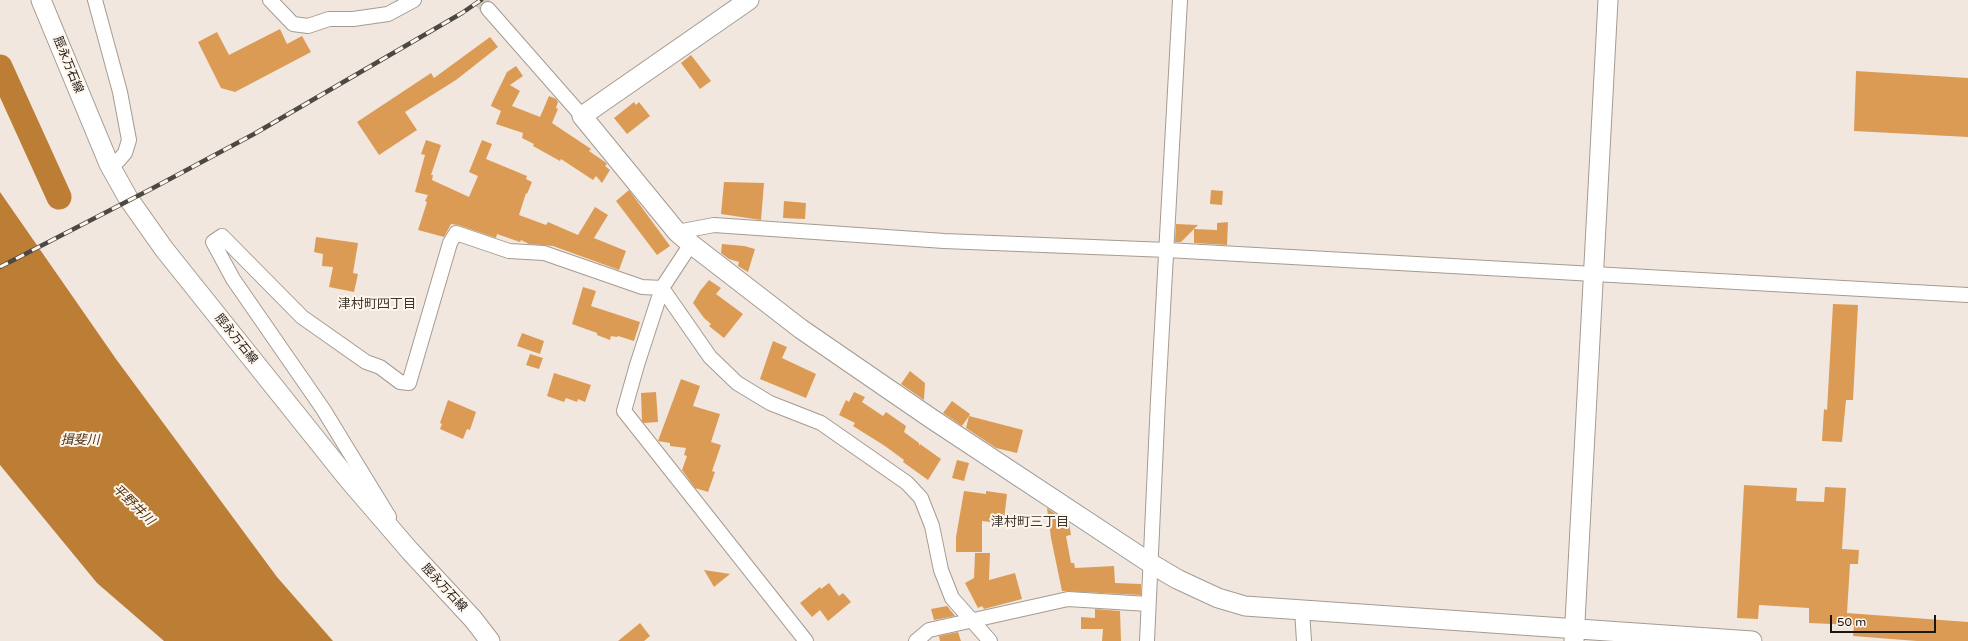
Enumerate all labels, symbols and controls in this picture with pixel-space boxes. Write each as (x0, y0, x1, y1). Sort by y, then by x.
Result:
street label: 脛永万石線 (50, 34, 86, 96)
district label: 津村町四丁目 (338, 297, 416, 313)
street label: 脛永万石線 (212, 311, 260, 367)
water label: 揖斐川 (61, 433, 99, 449)
water label: 平野井川 (109, 481, 157, 529)
district label: 津村町三丁目 (991, 515, 1069, 531)
street label: 脛永万石線 (418, 561, 470, 615)
scale bar (1832, 607, 1938, 633)
text: 50 m (1837, 615, 1866, 629)

